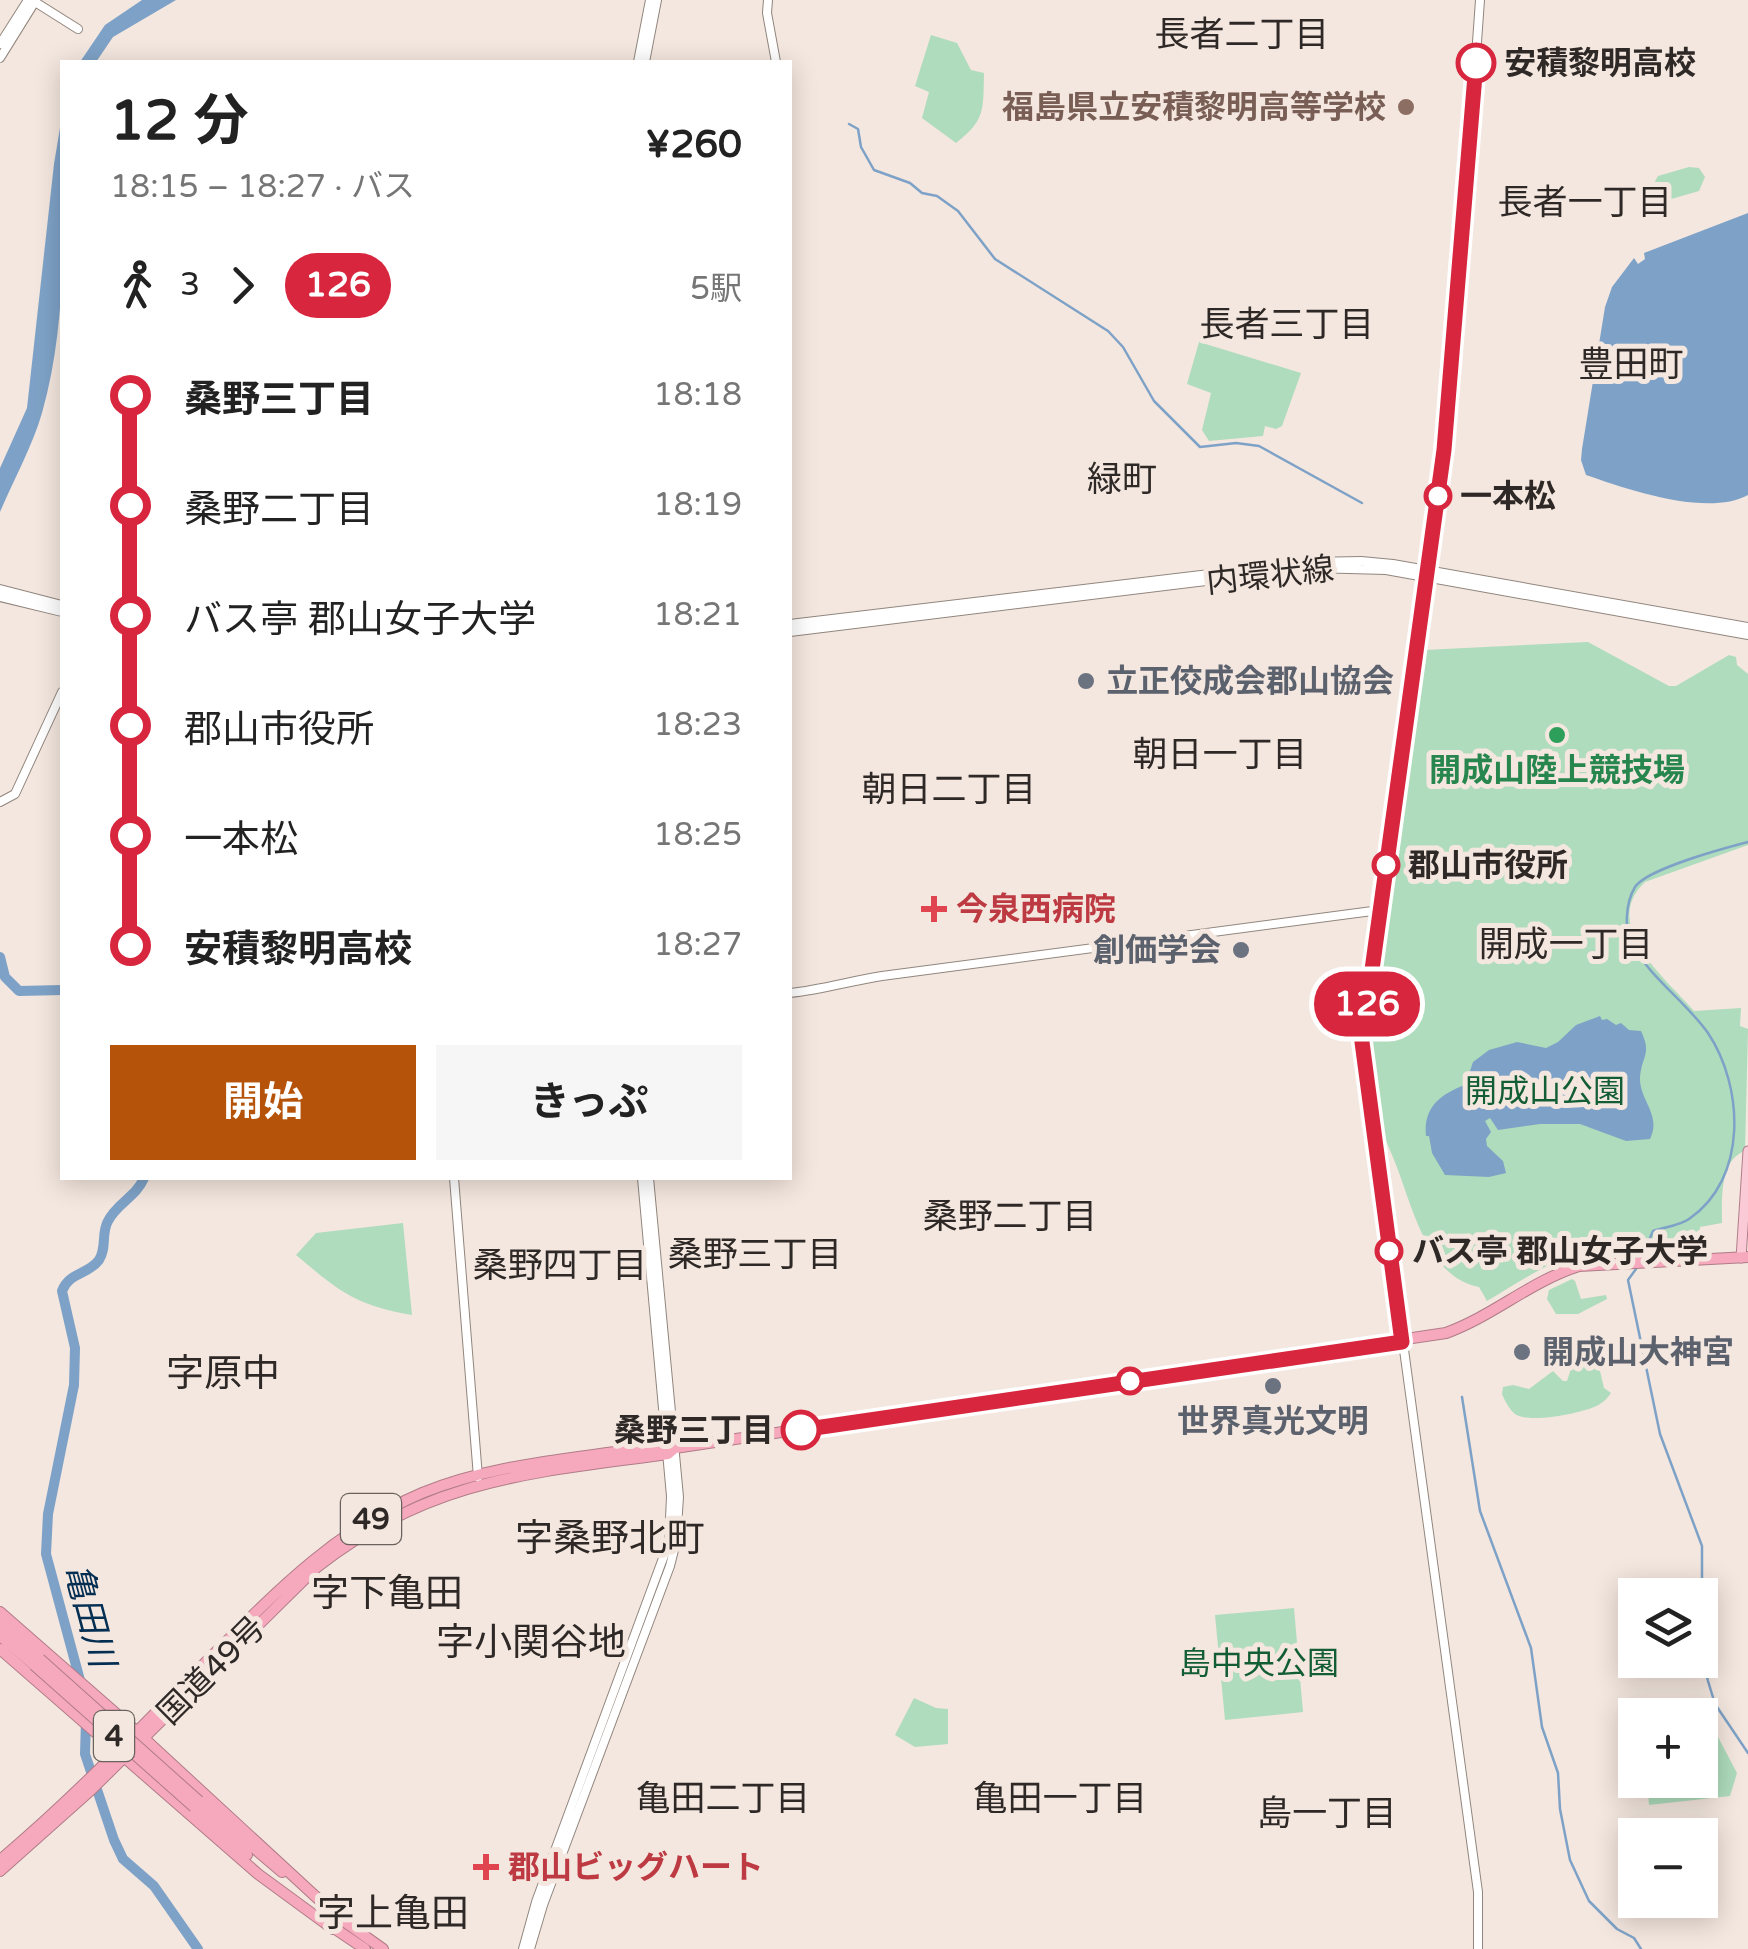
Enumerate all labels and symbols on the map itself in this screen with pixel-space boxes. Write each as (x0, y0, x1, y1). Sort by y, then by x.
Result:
district label: 長者二丁目 (1154, 14, 1330, 56)
marker: 安積黎明高校 (1457, 44, 1495, 82)
place label: 安積黎明高校 (1504, 45, 1696, 83)
place label: 福島県立安積黎明高等学校 (1002, 89, 1386, 127)
marker: 福島県立安積黎明高等学校 (1395, 96, 1417, 118)
district label: 長者一丁目 (1497, 182, 1673, 224)
district label: 長者三丁目 (1199, 304, 1375, 346)
district label: 豊田町 (1578, 344, 1684, 386)
district label: 緑町 (1087, 459, 1157, 501)
place label: 一本松 (1460, 478, 1556, 516)
marker: 一本松 (1425, 483, 1451, 509)
street label: 内環状線 (1204, 550, 1336, 602)
place label: 立正佼成会郡山協会 (1106, 663, 1394, 701)
marker: 立正佼成会郡山協会 (1075, 670, 1097, 692)
marker: 開成山陸上競技場 (1546, 724, 1568, 746)
district label: 朝日一丁目 (1132, 734, 1308, 776)
place label: 開成山陸上競技場 (1429, 752, 1685, 790)
district label: 朝日二丁目 (861, 769, 1037, 811)
place label: 郡山市役所 (1408, 847, 1568, 885)
marker: 郡山市役所 (1373, 852, 1399, 878)
place label: 今泉西病院 (956, 891, 1116, 929)
marker: 今泉西病院 (921, 896, 947, 922)
district label: 開成一丁目 (1478, 924, 1654, 966)
place label: 創価学会 (1093, 932, 1221, 970)
marker: 創価学会 (1230, 939, 1252, 961)
line badge: 126 (1310, 972, 1424, 1036)
park label: 開成山公園 (1465, 1073, 1625, 1111)
district label: 桑野二丁目 (922, 1196, 1098, 1238)
place label: バス亭 郡山女子大学 (1412, 1233, 1708, 1271)
district label: 桑野三丁目 (667, 1234, 843, 1276)
marker: バス亭 郡山女子大学 (1376, 1238, 1402, 1264)
district label: 桑野四丁目 (472, 1245, 648, 1287)
place label: 開成山大神宮 (1542, 1334, 1734, 1372)
marker: 開成山大神宮 (1511, 1341, 1533, 1363)
district label: 字原中 (166, 1351, 280, 1397)
unlabelled marker (1117, 1368, 1143, 1394)
marker: 世界真光文明 (1262, 1375, 1284, 1397)
place label: 世界真光文明 (1177, 1403, 1369, 1441)
marker: 桑野三丁目 (782, 1411, 820, 1449)
place label: 桑野三丁目 (614, 1412, 774, 1450)
road number: 49 (341, 1494, 401, 1544)
district label: 字桑野北町 (515, 1516, 705, 1562)
water label: 亀田川 (55, 1559, 124, 1675)
district label: 字下亀田 (311, 1571, 463, 1617)
street label: 国道49号 (150, 1609, 273, 1732)
district label: 字小関谷地 (436, 1620, 626, 1666)
park label: 島中央公園 (1179, 1645, 1339, 1683)
road number: 4 (94, 1711, 134, 1761)
district label: 亀田二丁目 (635, 1778, 811, 1820)
district label: 亀田一丁目 (972, 1778, 1148, 1820)
district label: 島一丁目 (1257, 1793, 1397, 1835)
place label: 郡山ビッグハート (508, 1849, 764, 1887)
marker: 郡山ビッグハート (473, 1854, 499, 1880)
district label: 字上亀田 (317, 1891, 469, 1937)

